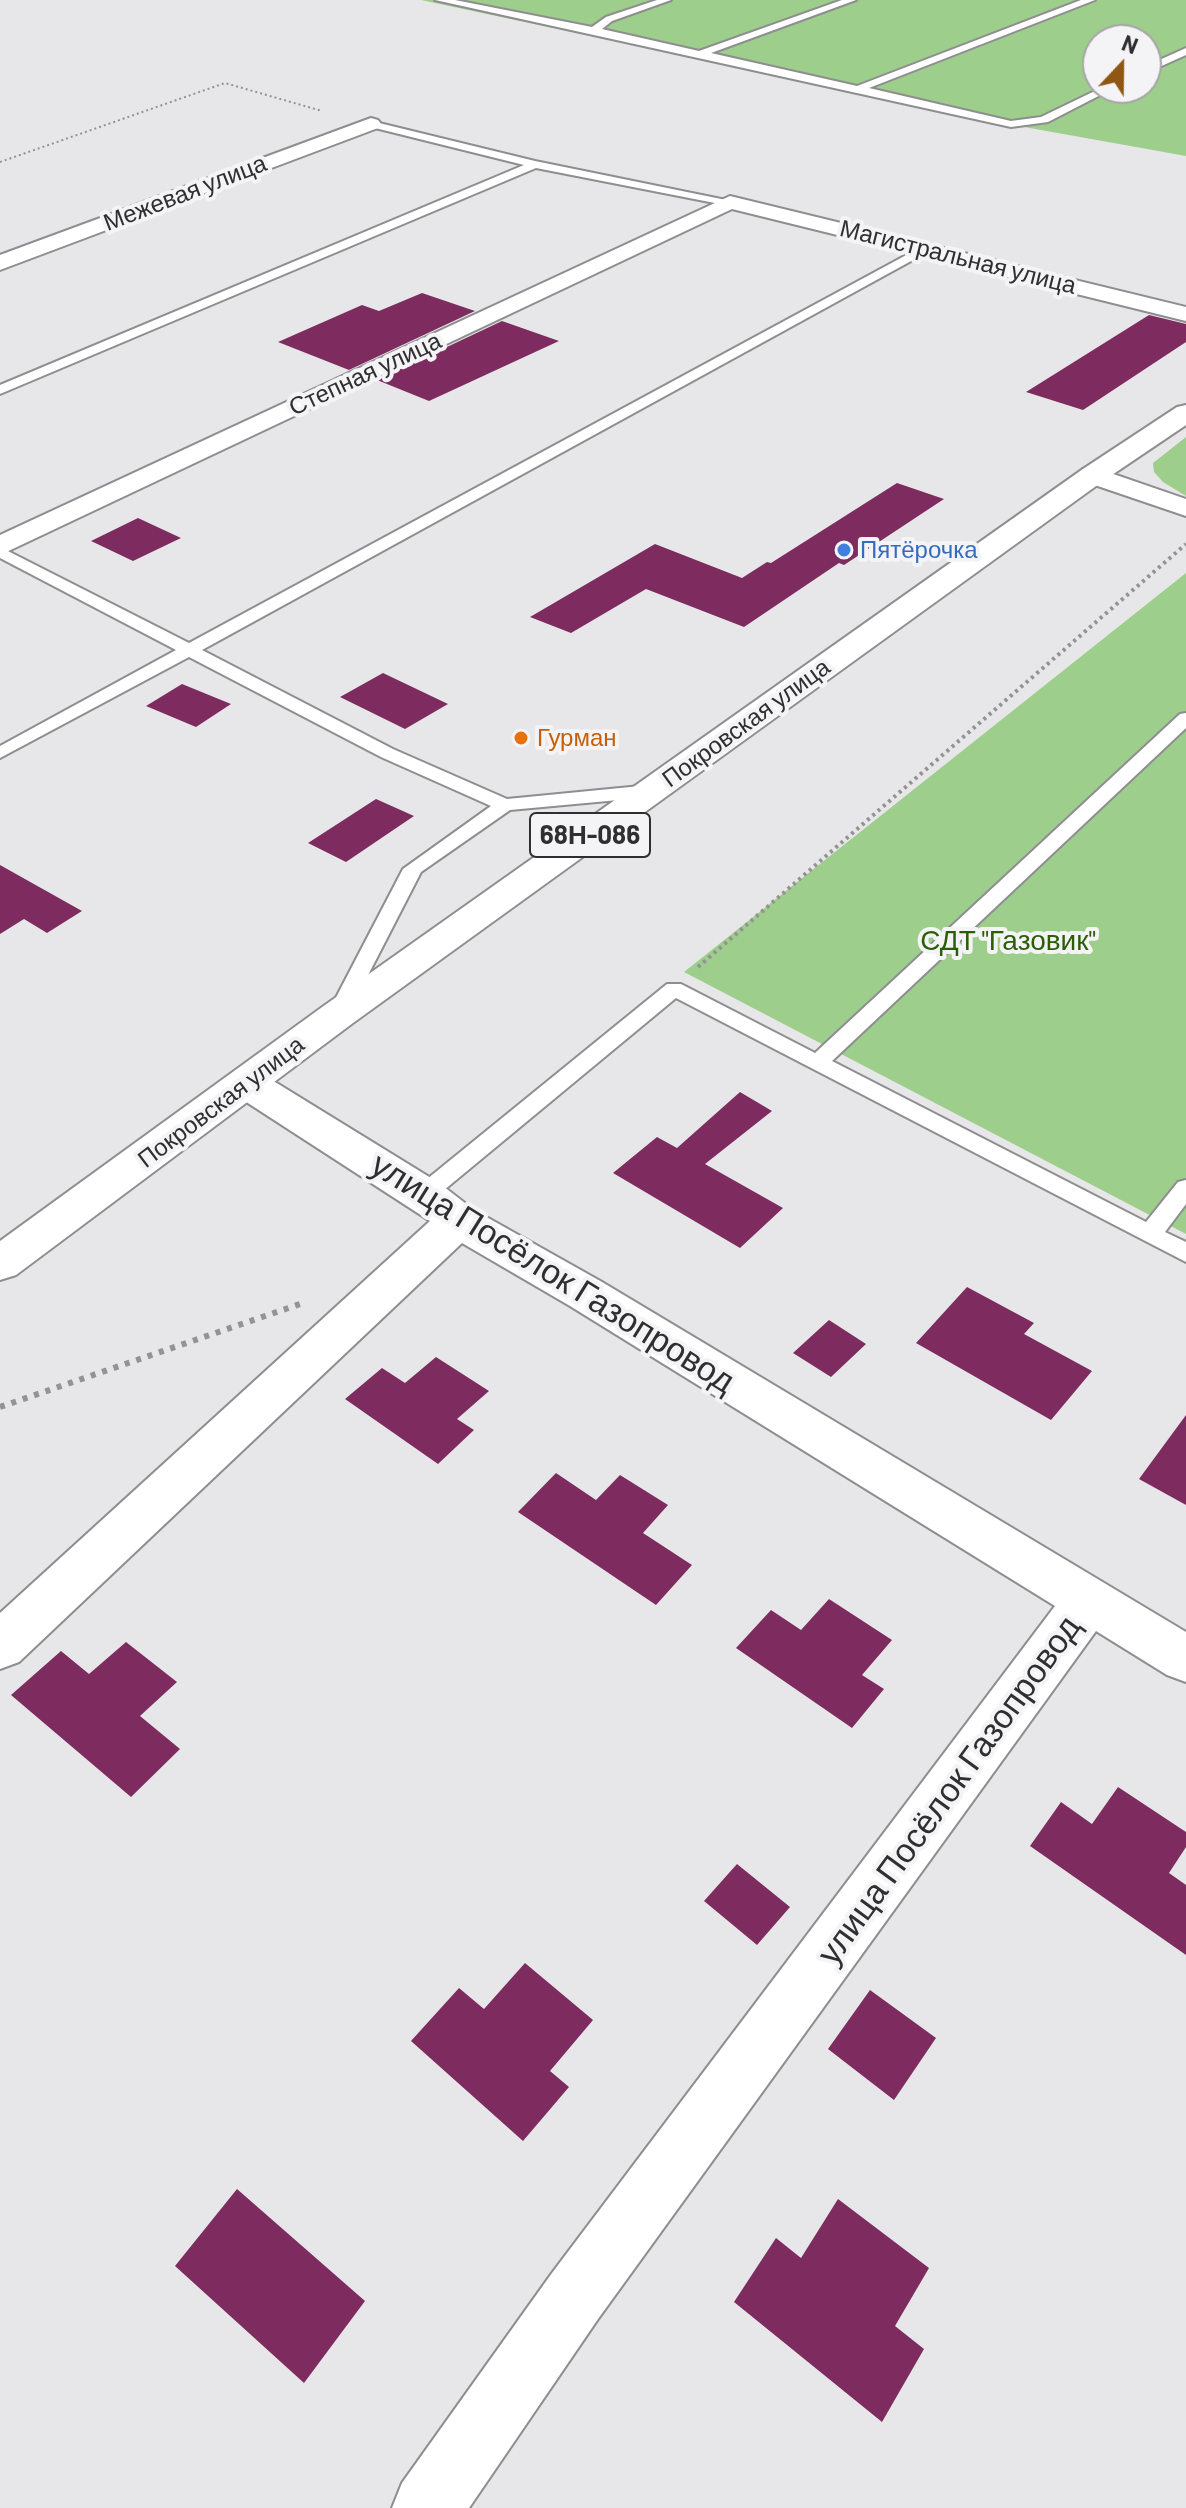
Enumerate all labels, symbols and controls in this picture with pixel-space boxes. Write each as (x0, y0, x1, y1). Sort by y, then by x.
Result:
north arrow (1082, 24, 1162, 104)
text: N (1119, 29, 1142, 58)
street label: Межевая улица (99, 149, 271, 237)
street label: Магистральная улица (837, 214, 1079, 300)
street label: Степная улица (284, 326, 446, 422)
place label: Пятёрочка (860, 536, 978, 564)
marker: Пятёрочка (835, 541, 853, 559)
street label: Покровская улица (656, 652, 836, 794)
place label: Гурман (537, 724, 617, 752)
marker: Гурман (512, 729, 530, 747)
road number: 68Н-086 (530, 813, 650, 857)
park label: СДТ "Газовик" (920, 924, 1096, 958)
street label: Покровская улица (132, 1030, 310, 1174)
street label: улица Посёлок Газопровод (364, 1144, 742, 1402)
street label: улица Посёлок Газопровод (809, 1608, 1089, 1972)

